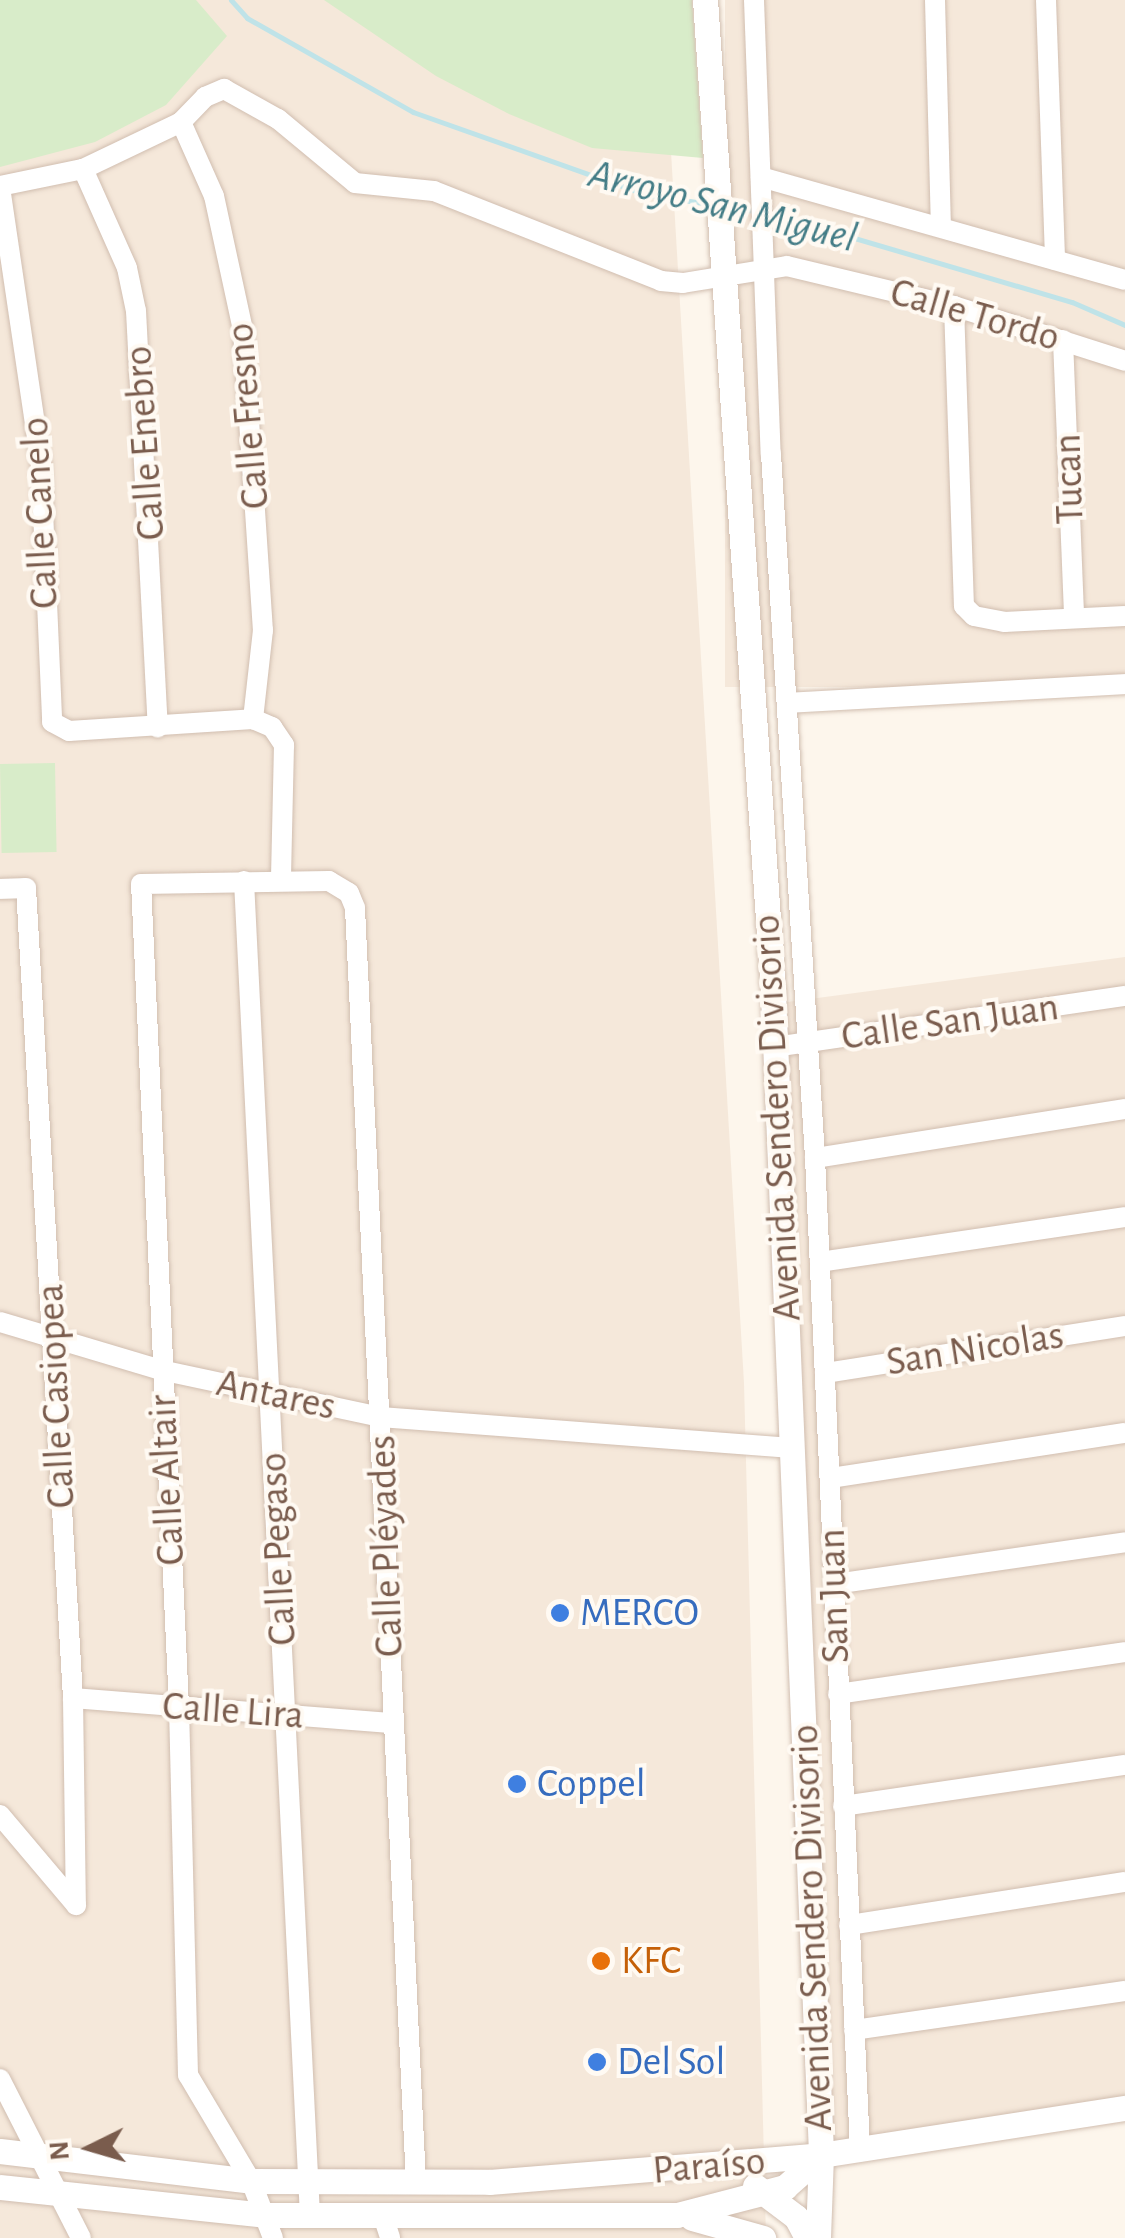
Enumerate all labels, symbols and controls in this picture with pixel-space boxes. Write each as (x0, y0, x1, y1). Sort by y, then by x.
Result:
water label: Arroyo San Miguel (584, 148, 862, 264)
street label: Calle Tordo (885, 268, 1065, 362)
street label: Calle Fresno (216, 321, 280, 511)
street label: Calle Enebro (114, 344, 176, 542)
street label: Calle Canelo (11, 416, 69, 610)
street label: Tucan (1043, 433, 1095, 525)
street label: Avenida Sendero Divisorio (742, 913, 812, 1323)
street label: Calle San Juan (838, 983, 1062, 1061)
street label: Calle Casiopea (26, 1283, 86, 1509)
street label: San Nicolas (883, 1311, 1067, 1387)
street label: Antares (212, 1359, 340, 1431)
street label: Calle Altair (139, 1393, 195, 1567)
street label: Calle Pléyades (358, 1434, 414, 1658)
street label: Calle Pegaso (249, 1451, 307, 1647)
street label: San Juan (808, 1528, 860, 1664)
place label: MERCO (580, 1589, 699, 1637)
marker: MERCO (549, 1602, 571, 1624)
street label: Calle Lira (161, 1682, 305, 1740)
street label: Avenida Sendero Divisorio (781, 1724, 843, 2132)
place label: Coppel (537, 1760, 646, 1808)
marker: Coppel (506, 1773, 528, 1795)
place label: KFC (621, 1937, 681, 1985)
marker: KFC (590, 1950, 612, 1972)
place label: Del Sol (617, 2038, 725, 2086)
marker: Del Sol (586, 2051, 608, 2073)
north arrow (40, 2098, 140, 2198)
street label: Paraíso (651, 2137, 767, 2195)
text: N (45, 2140, 75, 2162)

